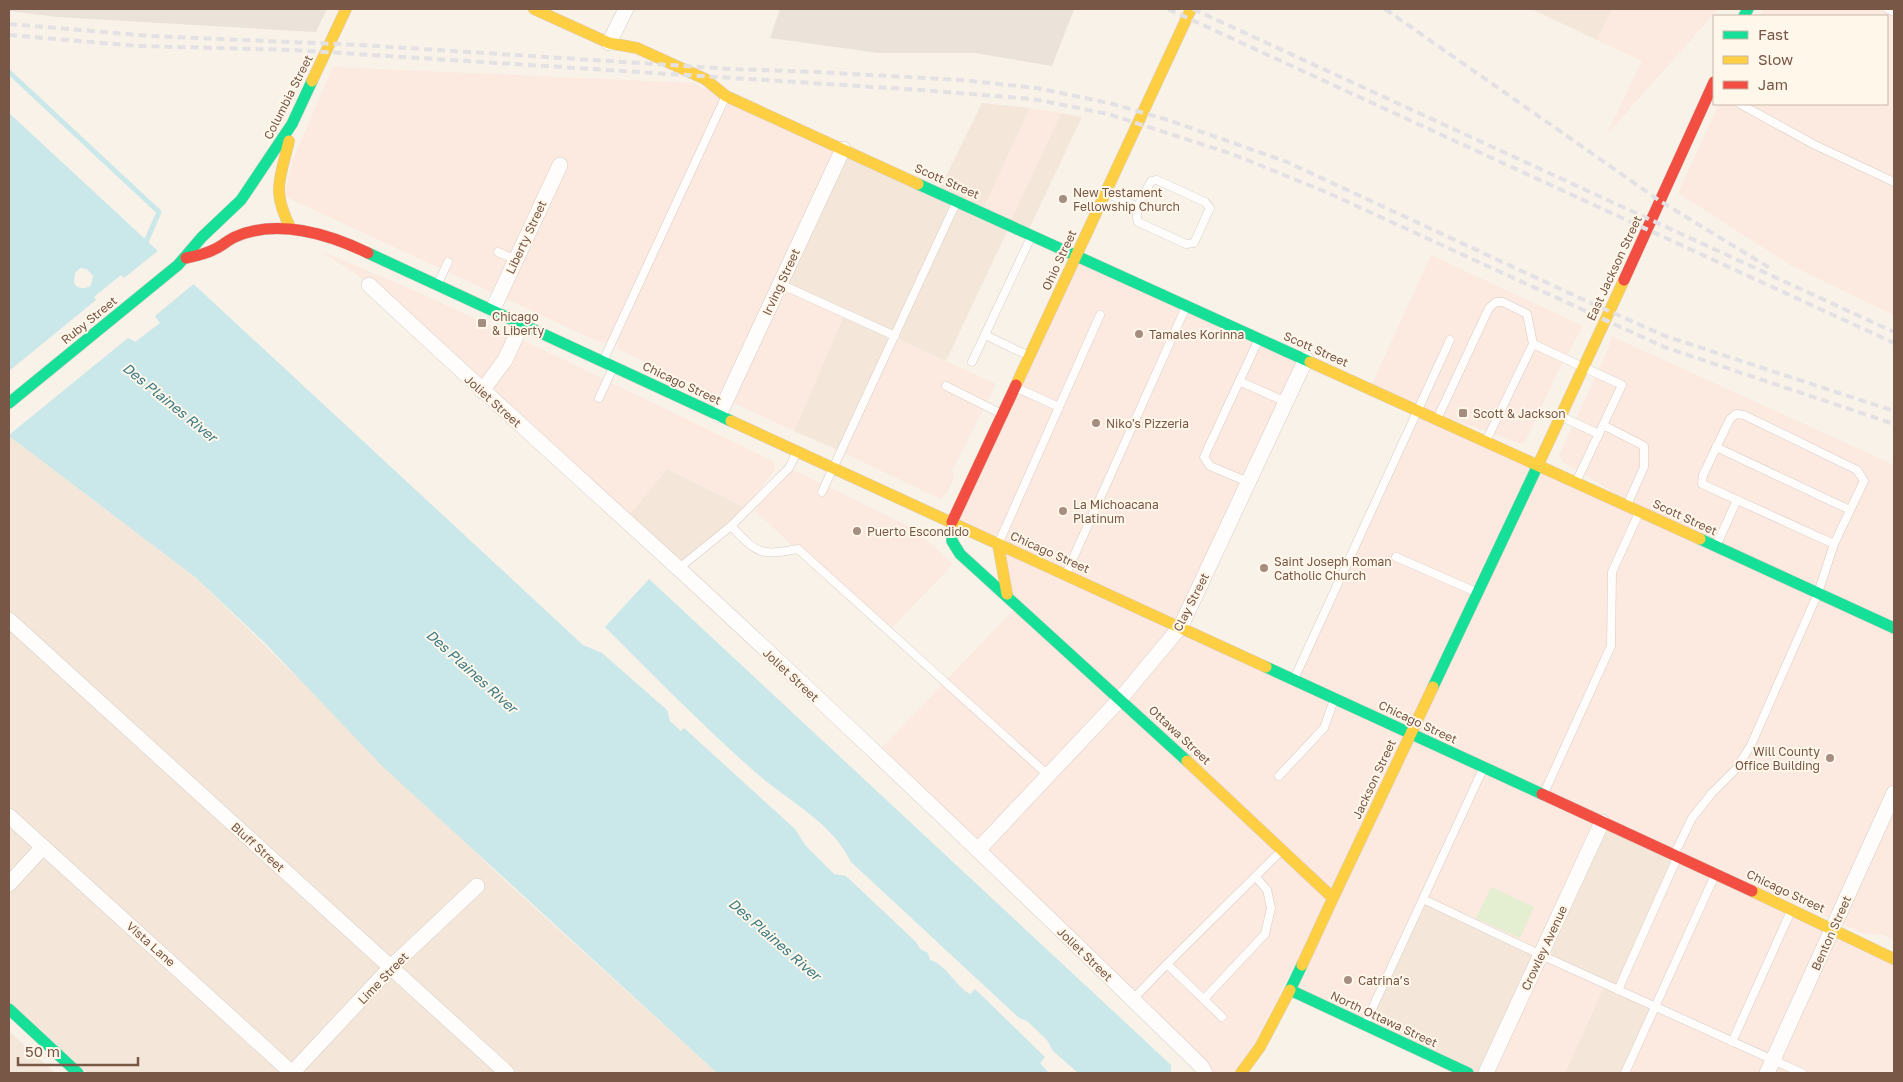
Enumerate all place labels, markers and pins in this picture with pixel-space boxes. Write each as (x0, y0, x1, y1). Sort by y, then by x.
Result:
place label: New Testament Fellowship Church (1073, 185, 1180, 214)
marker: New Testament Fellowship Church (1057, 193, 1069, 205)
place label: Chicago & Liberty (492, 309, 544, 338)
marker: Chicago & Liberty (476, 317, 488, 329)
place label: Tamales Korinna (1149, 327, 1244, 342)
marker: Tamales Korinna (1133, 328, 1145, 340)
place label: Scott & Jackson (1473, 406, 1566, 421)
marker: Scott & Jackson (1457, 407, 1469, 419)
place label: Niko's Pizzeria (1106, 416, 1189, 431)
marker: Niko's Pizzeria (1090, 417, 1102, 429)
place label: La Michoacana Platinum (1073, 497, 1159, 526)
marker: La Michoacana Platinum (1057, 505, 1069, 517)
place label: Puerto Escondido (867, 524, 969, 539)
marker: Puerto Escondido (851, 525, 863, 537)
place label: Saint Joseph Roman Catholic Church (1274, 554, 1392, 583)
marker: Saint Joseph Roman Catholic Church (1258, 562, 1270, 574)
place label: Will County Office Building (1735, 744, 1820, 773)
marker: Will County Office Building (1824, 752, 1836, 764)
place label: Catrina’s (1358, 973, 1410, 988)
marker: Catrina’s (1342, 974, 1354, 986)

